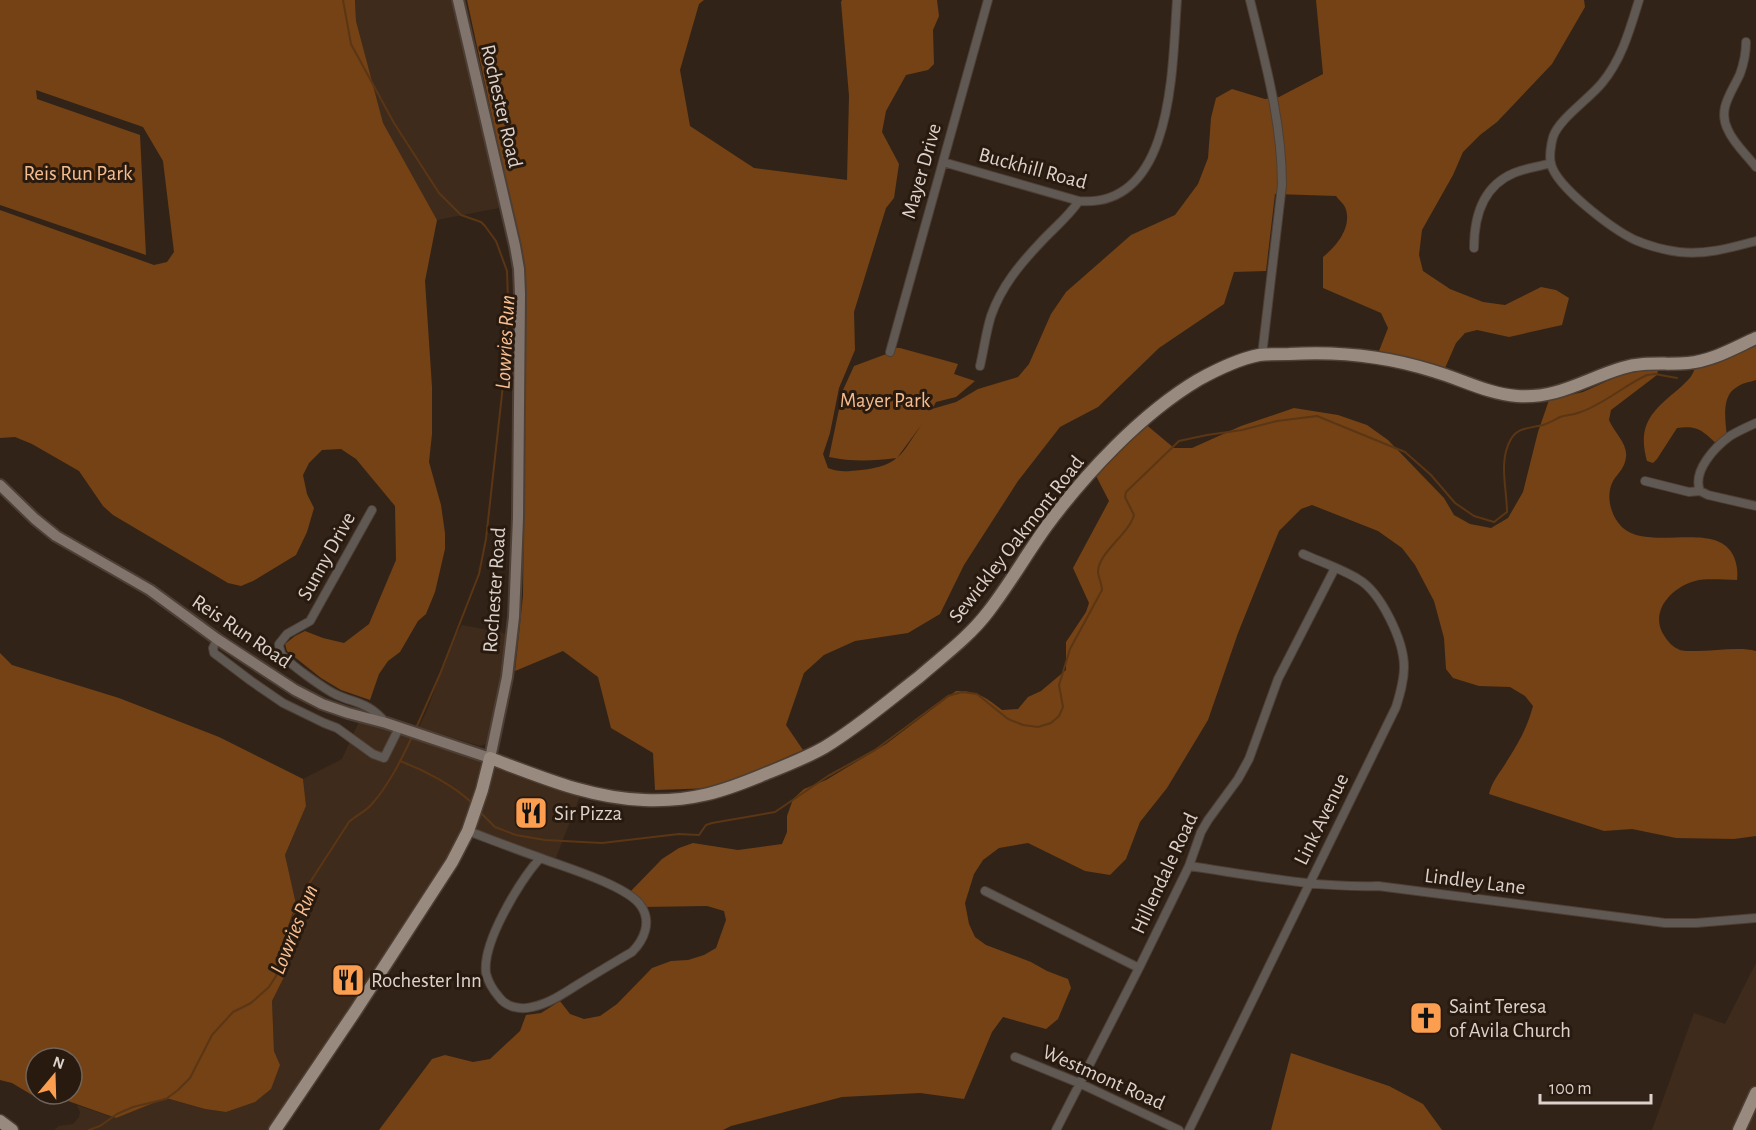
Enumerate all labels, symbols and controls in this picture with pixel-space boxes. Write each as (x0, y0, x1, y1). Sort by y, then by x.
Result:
street label: Rochester Road (477, 42, 526, 170)
street label: Mayer Drive (898, 121, 945, 221)
street label: Buckhill Road (976, 144, 1089, 193)
park label: Reis Run Park (23, 163, 133, 184)
water label: Lowries Run (492, 294, 518, 390)
park label: Mayer Park (840, 390, 931, 411)
street label: Sewickley Oakmont Road (945, 452, 1088, 627)
street label: Sunny Drive (294, 508, 359, 604)
street label: Rochester Road (480, 526, 509, 654)
street label: Reis Run Road (188, 591, 295, 672)
street label: Link Avenue (1290, 770, 1353, 868)
restaurant icon: Sir Pizza (513, 795, 549, 831)
place label: Sir Pizza (554, 803, 623, 824)
street label: Hillendale Road (1127, 809, 1202, 937)
street label: Lindley Lane (1423, 865, 1527, 898)
water label: Lowries Run (266, 881, 322, 977)
restaurant icon: Rochester Inn (330, 962, 366, 998)
place label: Rochester Inn (371, 970, 482, 991)
place label: Saint Teresa of Avila Church (1449, 996, 1571, 1041)
church icon: Saint Teresa of Avila Church (1408, 1000, 1444, 1036)
street label: Westmont Road (1039, 1041, 1168, 1114)
north arrow (24, 1046, 84, 1106)
text: N (51, 1053, 66, 1072)
scale bar (1540, 1067, 1651, 1105)
text: 100 m (1549, 1080, 1592, 1098)

